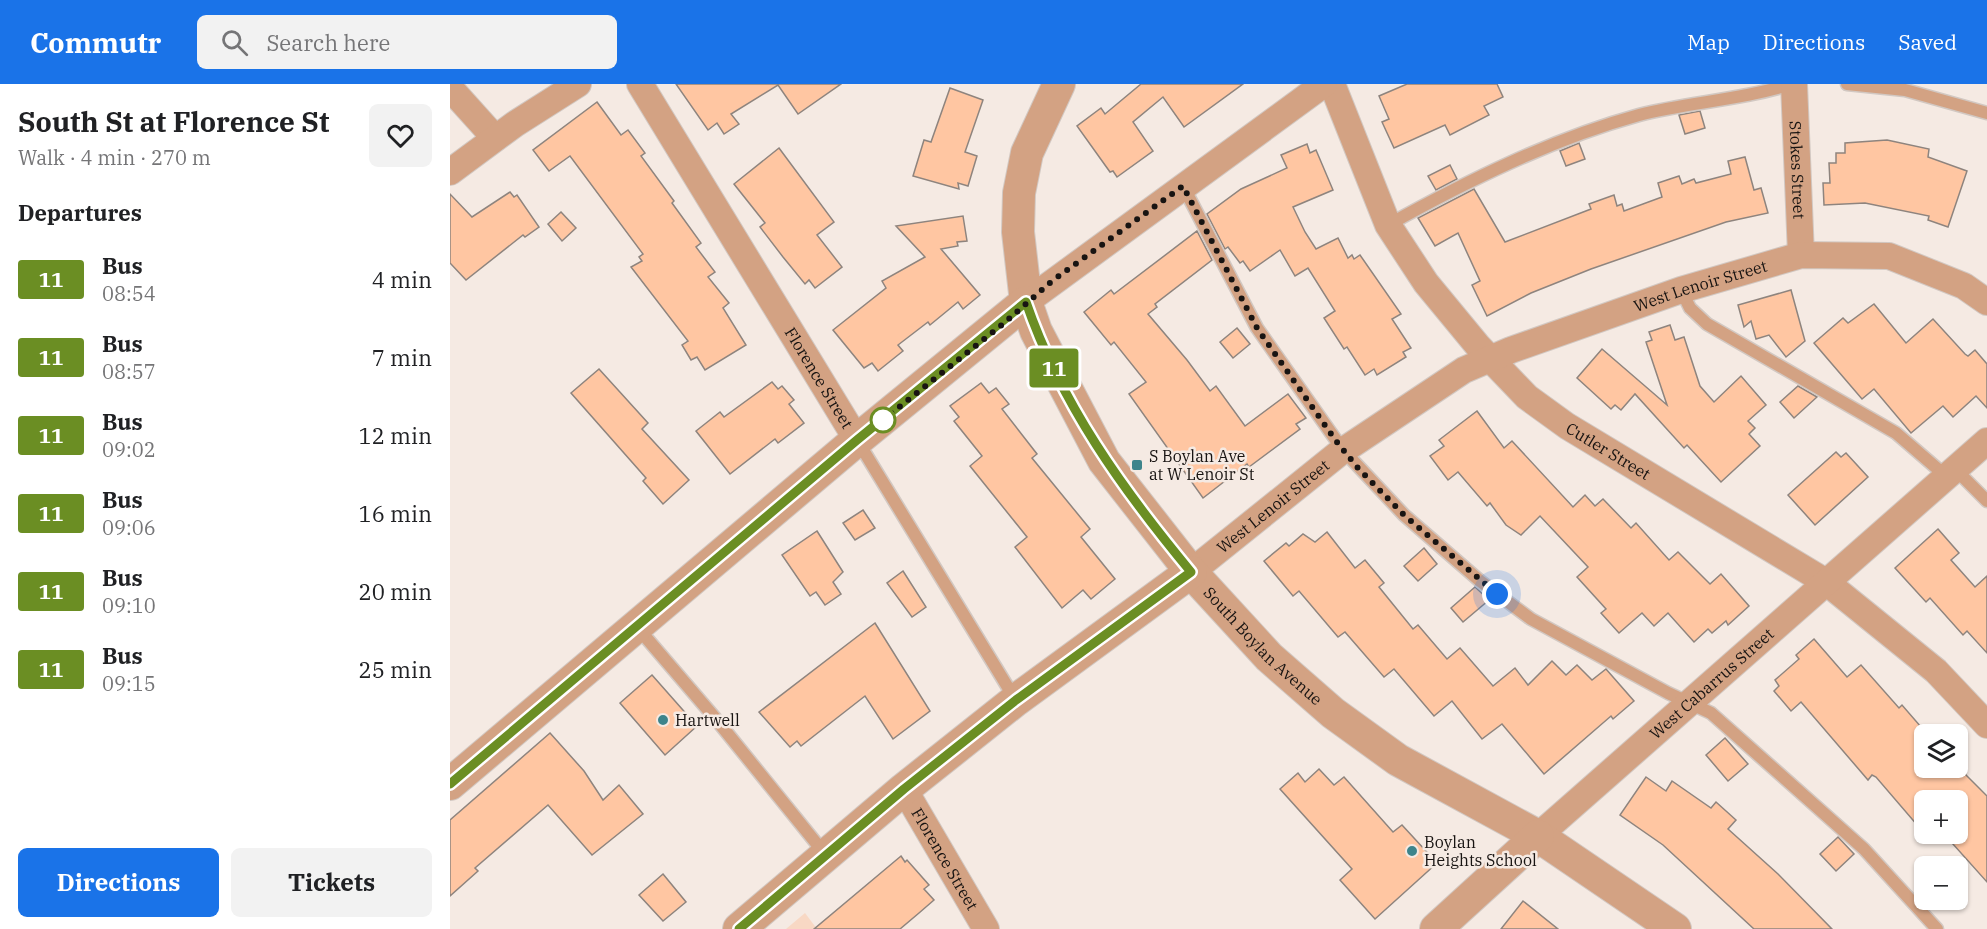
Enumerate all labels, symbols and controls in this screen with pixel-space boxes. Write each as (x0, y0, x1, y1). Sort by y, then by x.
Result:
search box (197, 15, 617, 69)
text: Commutr (30, 24, 161, 61)
icon: search (218, 26, 251, 59)
text: Search here (266, 28, 390, 57)
text: Map (1687, 28, 1730, 56)
text: Directions (1763, 28, 1865, 56)
text: Saved (1898, 28, 1957, 56)
text: South St at Florence St (18, 103, 329, 140)
button: heart (369, 104, 432, 167)
street label: Stokes Street (1786, 120, 1810, 220)
text: Walk · 4 min · 270 m (18, 144, 211, 171)
text: Departures (18, 198, 142, 227)
text: Bus (102, 251, 143, 280)
street label: West Lenoir Street (1631, 255, 1770, 316)
text: 11 (38, 265, 64, 293)
text: 4 min (372, 265, 432, 294)
text: 08:54 (102, 280, 156, 307)
street label: Florence Street (781, 323, 858, 432)
text: Bus (102, 329, 143, 358)
text: 11 (38, 343, 64, 371)
text: 7 min (372, 343, 432, 372)
line badge: 11 (1027, 348, 1081, 388)
text: 11 (1041, 354, 1067, 382)
text: 08:57 (102, 358, 156, 385)
text: Bus (102, 407, 143, 436)
unlabelled marker (870, 407, 896, 433)
street label: Cutler Street (1562, 418, 1654, 484)
text: 11 (38, 421, 64, 449)
text: 12 min (359, 421, 432, 450)
text: 09:02 (102, 436, 156, 463)
place label: S Boylan Ave at W Lenoir St (1149, 446, 1255, 484)
street label: West Lenoir Street (1213, 455, 1333, 557)
marker: S Boylan Ave at W Lenoir St (1130, 458, 1144, 472)
text: Bus (102, 485, 143, 514)
text: 11 (38, 499, 64, 527)
text: 16 min (359, 499, 432, 528)
text: 09:06 (102, 514, 156, 541)
text: Bus (102, 563, 143, 592)
text: 11 (38, 577, 64, 605)
text: 20 min (359, 577, 432, 606)
your location (1482, 579, 1512, 609)
street label: South Boylan Avenue (1199, 582, 1327, 709)
text: 09:10 (102, 592, 156, 619)
street label: West Cabarrus Street (1645, 623, 1778, 743)
text: Bus (102, 641, 143, 670)
text: 11 (38, 655, 64, 683)
text: 25 min (359, 655, 432, 684)
text: 09:15 (102, 670, 156, 697)
place label: Hartwell (675, 710, 740, 730)
marker: Hartwell (656, 713, 670, 727)
map controls (1914, 724, 1968, 910)
button: layers (1914, 724, 1968, 778)
button: + (1914, 790, 1968, 844)
street label: Florence Street (907, 804, 983, 914)
place label: Boylan Heights School (1424, 832, 1537, 870)
marker: Boylan Heights School (1405, 844, 1419, 858)
button: Directions (18, 848, 219, 917)
button: Tickets (231, 848, 432, 917)
button: − (1914, 856, 1968, 910)

